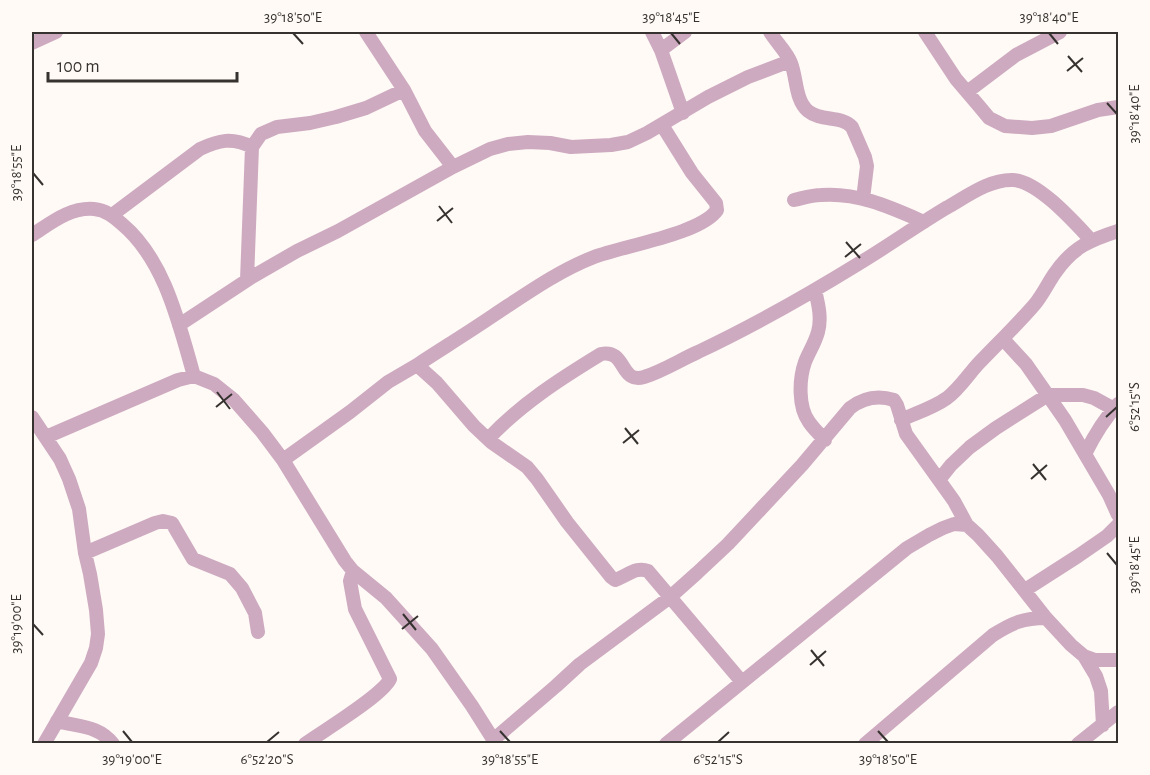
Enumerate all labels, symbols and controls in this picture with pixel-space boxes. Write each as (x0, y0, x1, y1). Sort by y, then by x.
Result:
text: 39°18'50"E (264, 10, 322, 25)
text: 39°18'45"E (642, 10, 700, 25)
text: 39°18'40"E (1020, 10, 1078, 25)
scale bar (48, 45, 237, 83)
text: 100 m (57, 58, 100, 76)
text: 39°18'40"E (1127, 85, 1142, 143)
text: 39°18'55"E (9, 145, 24, 201)
text: 6°52'15"S (1127, 382, 1142, 432)
text: 39°18'45"E (1127, 536, 1142, 594)
text: 39°19'00"E (9, 594, 24, 654)
text: 39°19'00"E (102, 752, 162, 767)
text: 6°52'20"S (240, 752, 294, 767)
text: 39°18'55"E (482, 752, 538, 767)
text: 6°52'15"S (693, 752, 743, 767)
text: 39°18'50"E (859, 752, 917, 767)

